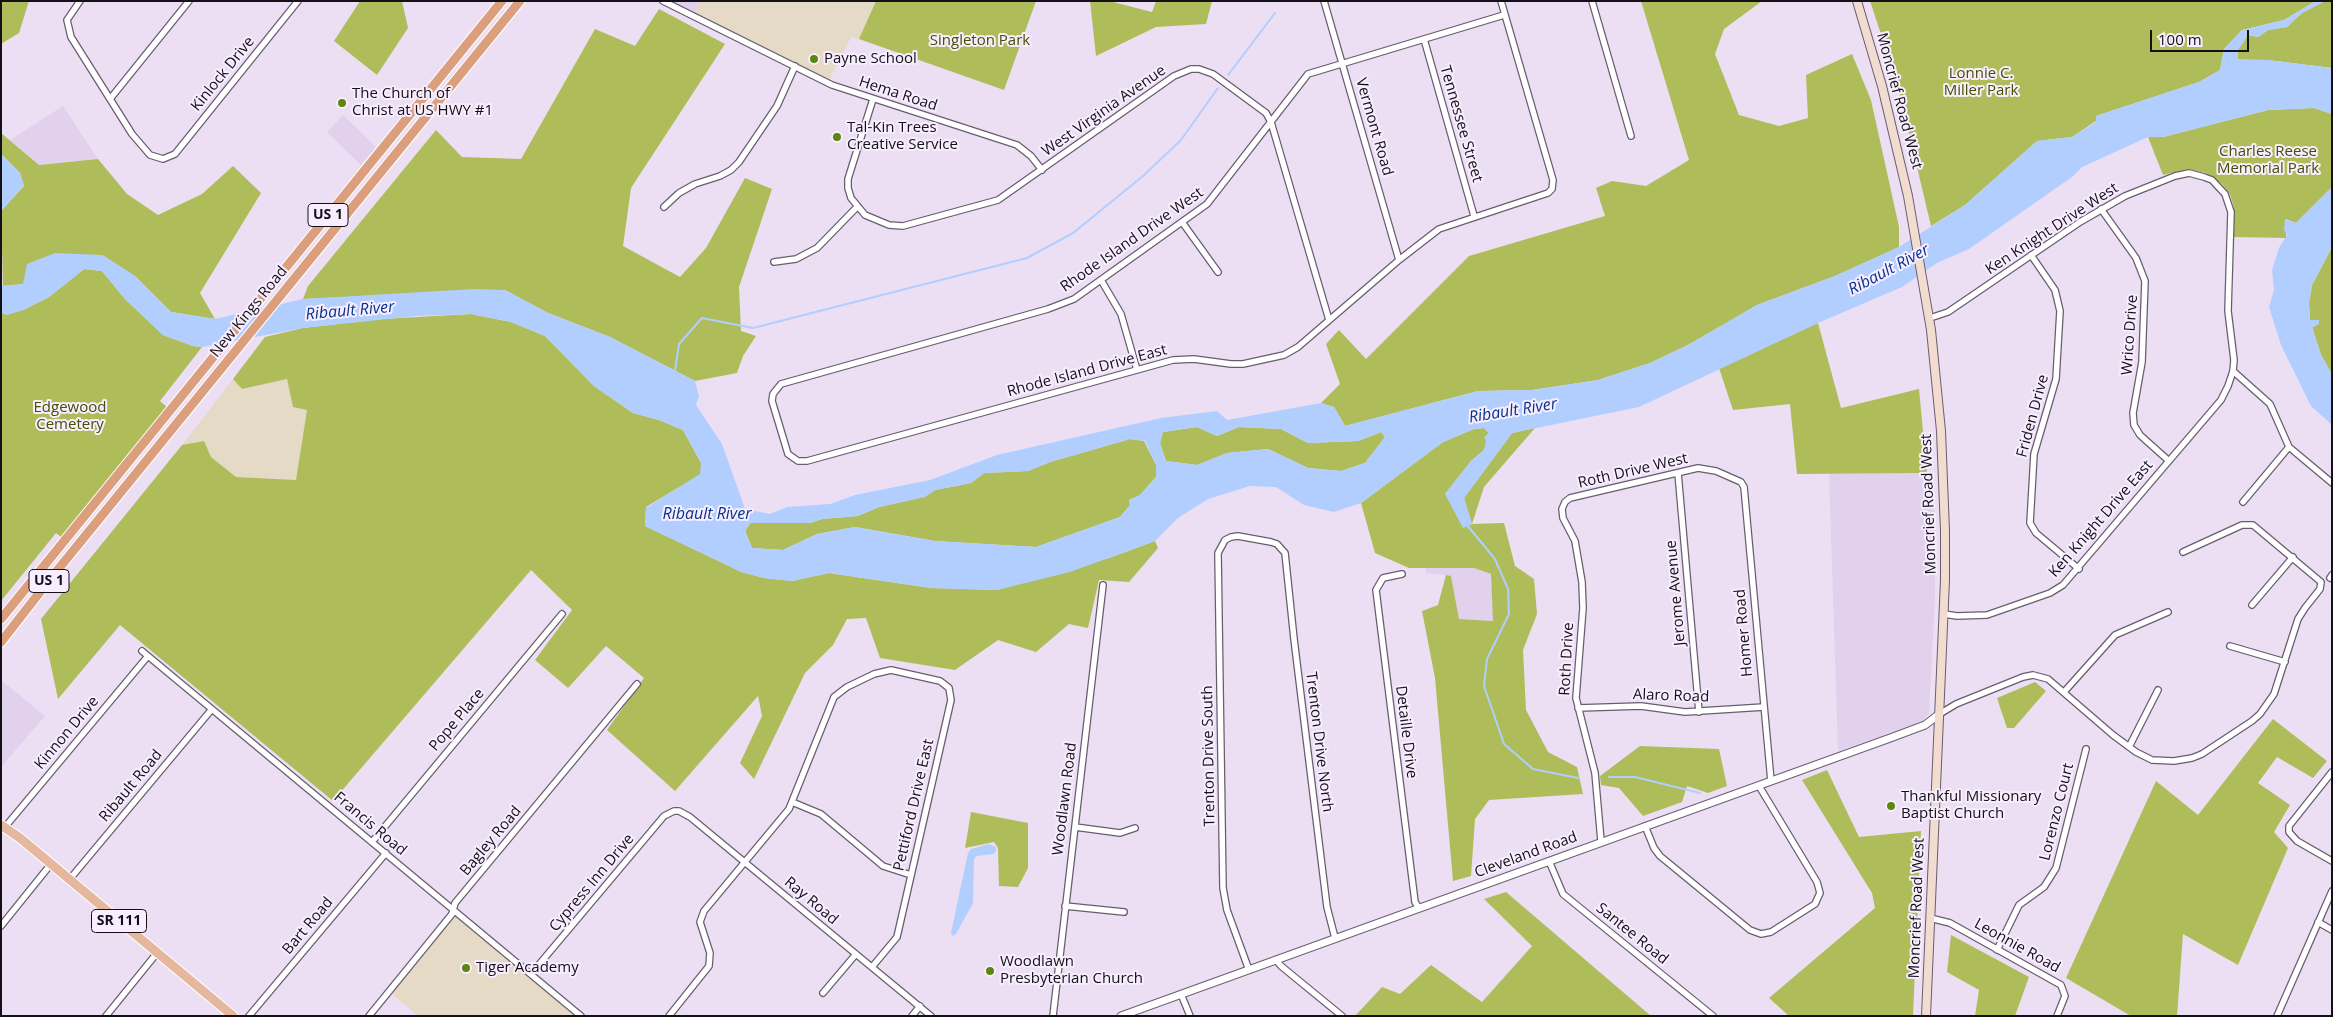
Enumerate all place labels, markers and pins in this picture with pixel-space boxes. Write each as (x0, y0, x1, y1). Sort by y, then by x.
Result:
place label: Payne School (824, 50, 917, 68)
marker: Payne School (808, 53, 820, 65)
place label: The Church of Christ at US HWY #1 (352, 85, 493, 120)
marker: The Church of Christ at US HWY #1 (336, 97, 348, 109)
place label: Tal-Kin Trees Creative Service (847, 119, 958, 154)
marker: Tal-Kin Trees Creative Service (831, 131, 843, 143)
place label: Thankful Missionary Baptist Church (1901, 788, 2041, 823)
marker: Thankful Missionary Baptist Church (1885, 800, 1897, 812)
place label: Woodlawn Presbyterian Church (1000, 953, 1143, 988)
place label: Tiger Academy (476, 959, 579, 977)
marker: Tiger Academy (460, 962, 472, 974)
marker: Woodlawn Presbyterian Church (984, 965, 996, 977)

